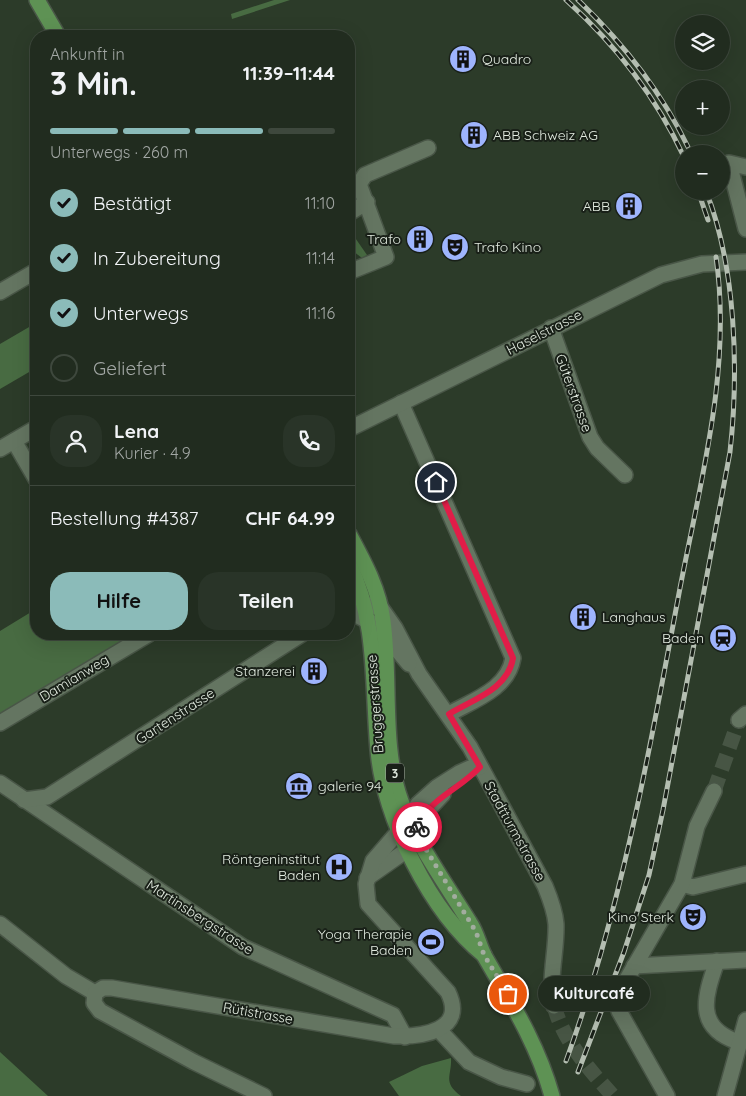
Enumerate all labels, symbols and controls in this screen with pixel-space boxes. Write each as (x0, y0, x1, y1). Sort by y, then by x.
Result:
map controls (675, 15, 730, 200)
button: layers (675, 15, 730, 70)
text: Ankunft in (50, 44, 125, 64)
building icon: Quadro (448, 44, 478, 74)
place label: Quadro (482, 50, 531, 68)
text: 11:39–11:44 (243, 61, 335, 85)
text: 3 Min. (50, 63, 137, 103)
button: + (675, 80, 730, 135)
building icon: ABB Schweiz AG (459, 120, 489, 150)
place label: ABB Schweiz AG (493, 126, 598, 144)
text: Unterwegs · 260 m (50, 142, 188, 162)
button: − (675, 145, 730, 200)
icon: check (50, 189, 78, 217)
text: Bestätigt (93, 191, 172, 215)
building icon: ABB (614, 191, 644, 221)
text: 11:10 (305, 193, 335, 213)
place label: ABB (583, 197, 610, 215)
building icon: Trafo (405, 224, 435, 254)
place label: Trafo (367, 230, 401, 248)
theatre icon: Trafo Kino (440, 232, 470, 262)
place label: Trafo Kino (474, 238, 541, 256)
icon: check (50, 244, 78, 272)
text: In Zubereitung (93, 246, 221, 270)
text: 11:14 (306, 248, 335, 268)
icon: check (50, 299, 78, 327)
text: Unterwegs (93, 301, 188, 325)
text: 11:16 (306, 303, 335, 323)
street label: Haselstrasse (503, 305, 585, 359)
street label: Güterstrasse (552, 352, 596, 435)
text: Geliefert (93, 356, 167, 380)
button: person (50, 415, 102, 467)
button: phone (283, 415, 335, 467)
text: Lena (114, 419, 159, 443)
text: Kurier · 4.9 (114, 443, 191, 463)
pin (415, 461, 457, 503)
icon: home (422, 468, 450, 496)
text: Bestellung #4387 (50, 506, 198, 530)
text: CHF 64.99 (245, 506, 335, 530)
button: Hilfe (50, 572, 188, 630)
button: Teilen (198, 572, 335, 630)
building icon: Langhaus (568, 602, 598, 632)
place label: Langhaus (602, 608, 666, 626)
station icon: Baden (708, 623, 738, 653)
place label: Baden (662, 629, 704, 647)
street label: Damianweg (36, 650, 112, 706)
street label: Bruggerstrasse (363, 654, 387, 754)
building icon: Stanzerei (299, 656, 329, 686)
place label: Stanzerei (235, 662, 295, 680)
street label: Gartenstrasse (132, 684, 218, 748)
road number: 3 (386, 764, 404, 782)
museum icon: galerie 94 (284, 771, 314, 801)
place label: galerie 94 (318, 777, 381, 795)
street label: Stadtturmstrasse (480, 778, 550, 884)
courier (392, 802, 442, 852)
icon: bike (403, 813, 431, 841)
place label: Röntgeninstitut Baden (222, 850, 320, 884)
hospital icon: Röntgeninstitut Baden (324, 852, 354, 882)
street label: Martinsbergstrasse (143, 876, 257, 958)
theatre icon: Kino Sterk (678, 902, 708, 932)
place label: Kino Sterk (608, 908, 674, 926)
place label: Yoga Therapie Baden (318, 925, 412, 959)
sports icon: Yoga Therapie Baden (416, 927, 446, 957)
pin (487, 973, 529, 1015)
callout: Kulturcafé (538, 976, 650, 1012)
icon: bag (494, 980, 522, 1008)
text: Kulturcafé (554, 983, 634, 1003)
street label: Rütistrasse (221, 998, 295, 1028)

